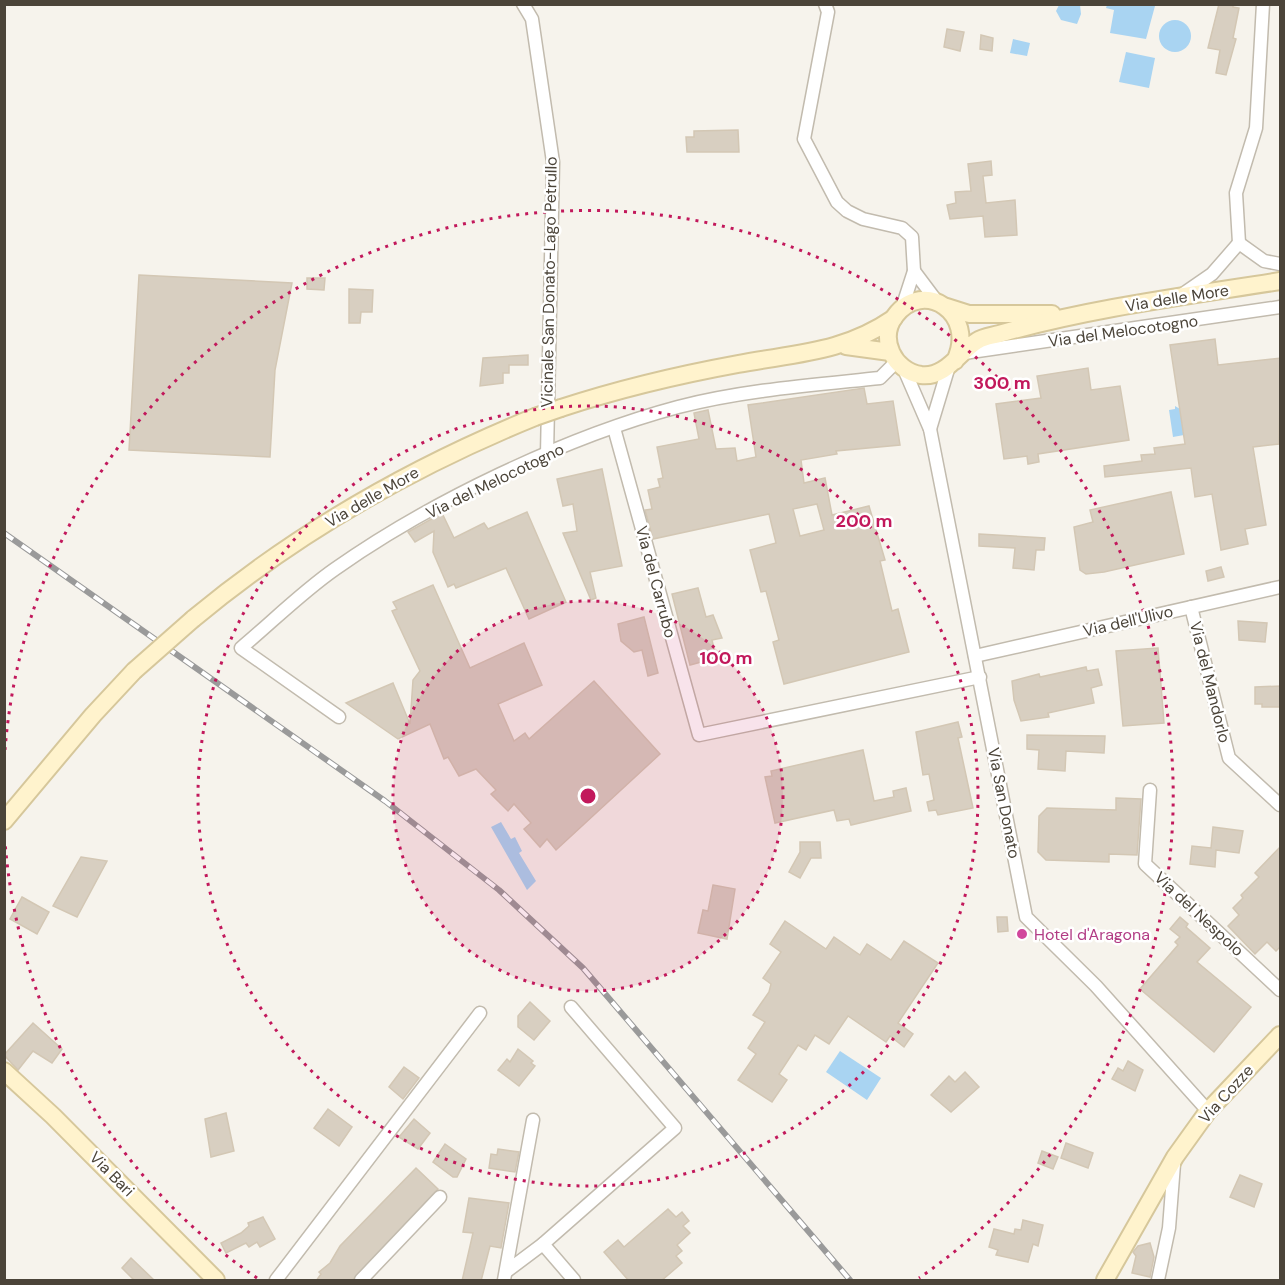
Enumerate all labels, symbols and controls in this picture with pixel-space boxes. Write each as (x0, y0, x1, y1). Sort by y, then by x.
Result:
street label: Vicinale San Donato-Lago Petrullo (536, 156, 562, 408)
street label: Via delle More (1124, 279, 1230, 317)
street label: Via del Melocotogno (1047, 310, 1199, 352)
text: 300 m (973, 371, 1031, 395)
street label: Via del Melocotogno (422, 438, 568, 524)
street label: Via delle More (321, 462, 423, 532)
text: 200 m (836, 509, 892, 533)
street label: Via del Carrubo (631, 524, 681, 640)
street label: Via dell'Ulivo (1081, 600, 1175, 642)
street label: Via del Mandorlo (1185, 619, 1235, 745)
text: 100 m (699, 646, 753, 670)
street label: Via San Donato (983, 746, 1025, 860)
centre of rings (578, 786, 598, 806)
street label: Via del Nespolo (1150, 867, 1248, 961)
place label: Hotel d'Aragona (1034, 924, 1150, 945)
marker: Hotel d'Aragona (1015, 927, 1029, 941)
street label: Via Cozze (1194, 1060, 1258, 1128)
street label: Via Bari (85, 1147, 139, 1201)

